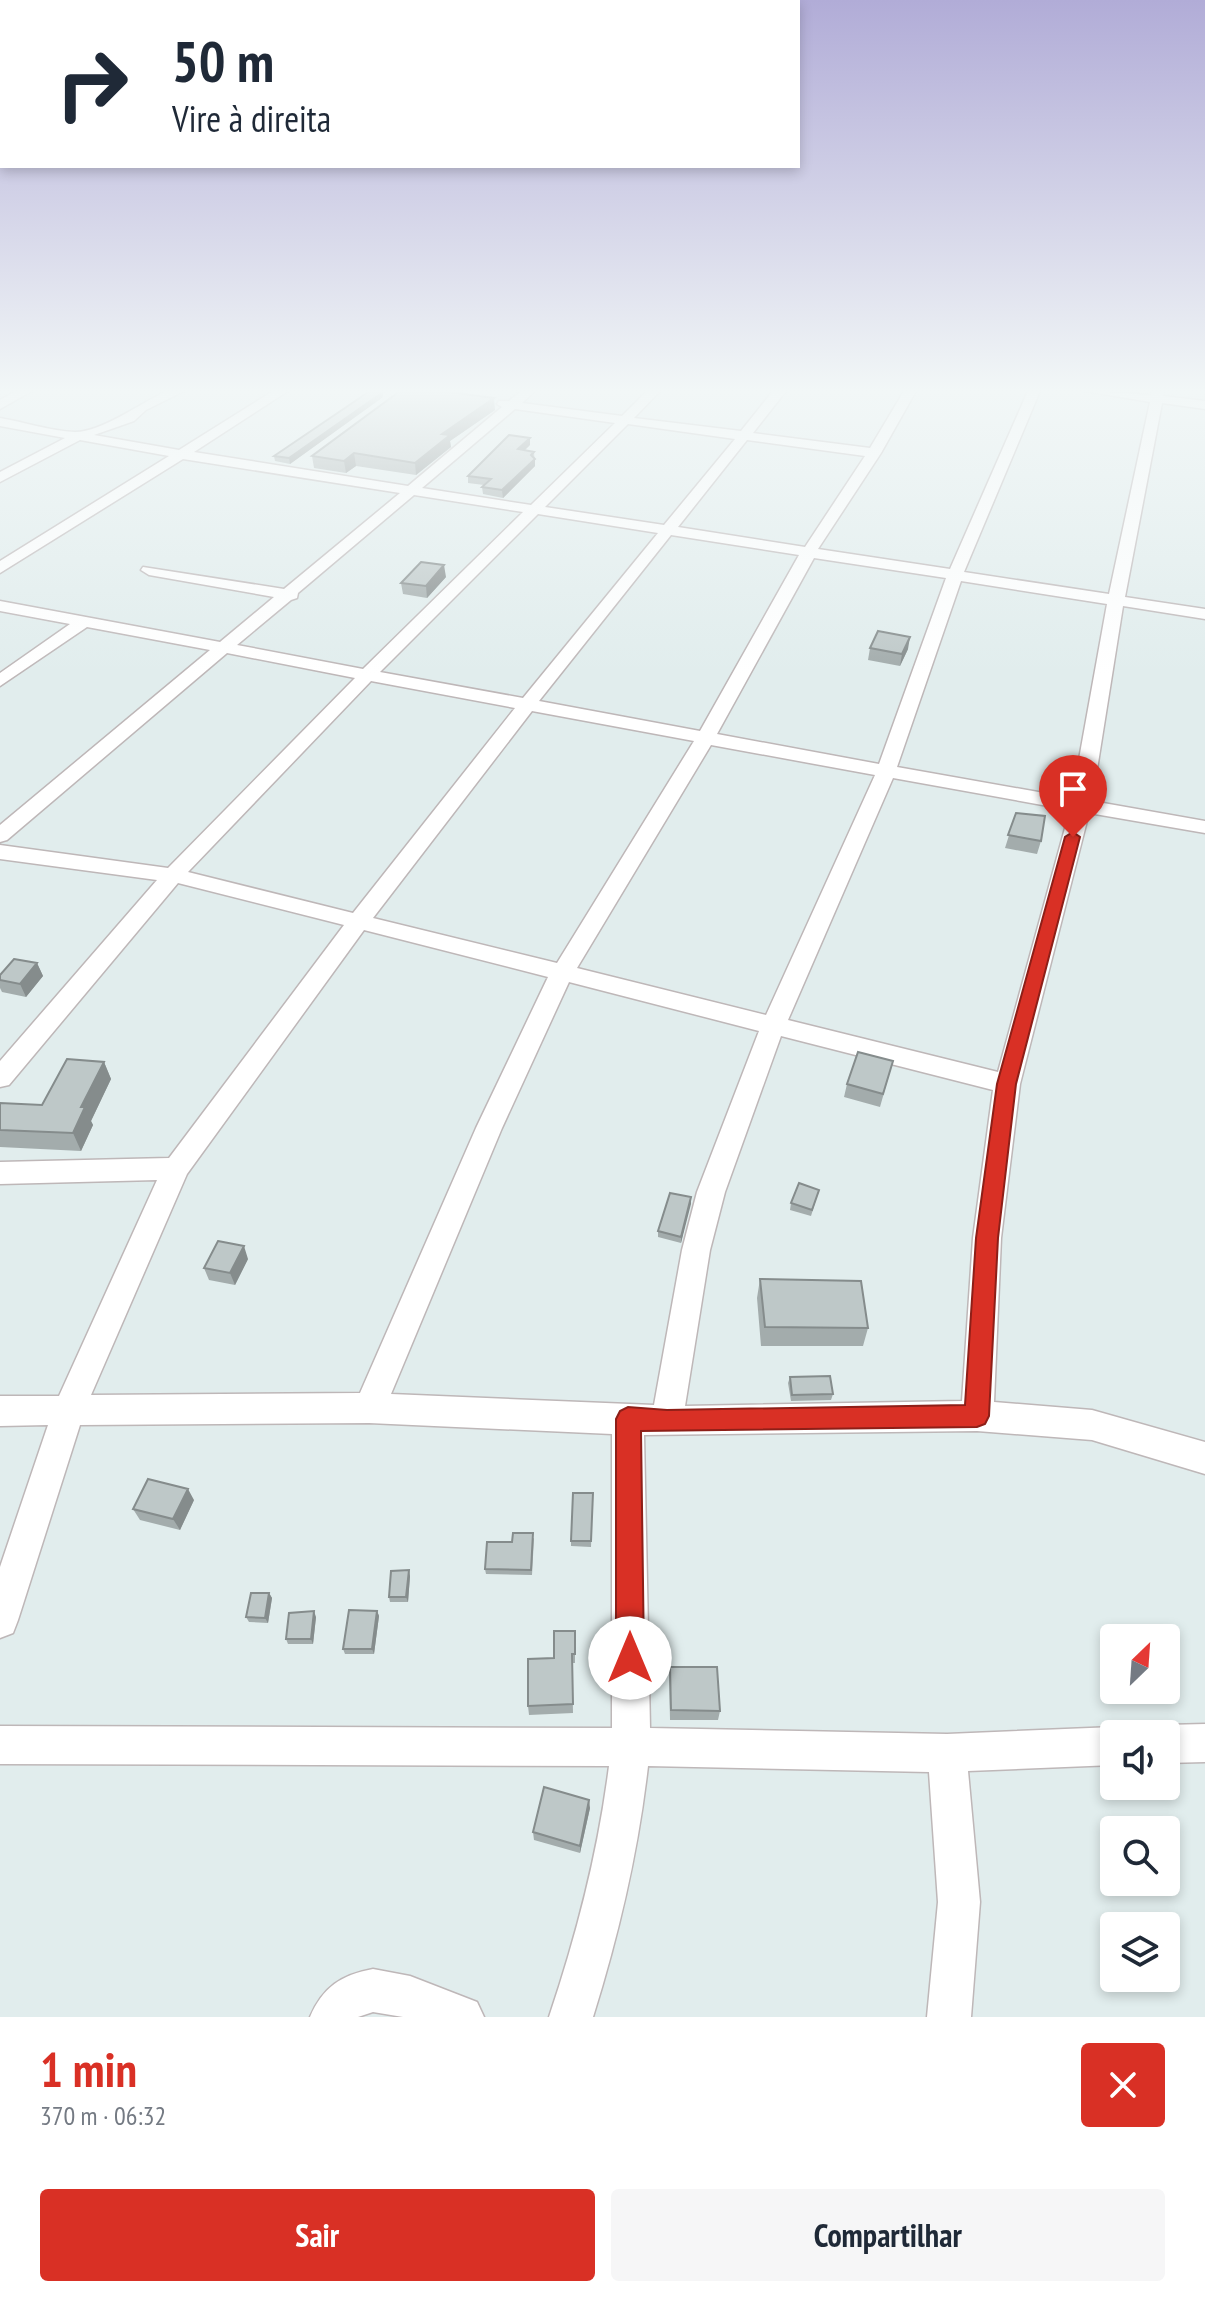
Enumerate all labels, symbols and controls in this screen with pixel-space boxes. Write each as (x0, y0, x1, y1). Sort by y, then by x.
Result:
text: 50 m (172, 25, 274, 97)
icon: right (40, 32, 144, 136)
text: Vire à direita (172, 95, 331, 142)
pin (1039, 755, 1107, 837)
icon: arrive (1051, 767, 1095, 811)
position arrow (588, 1616, 672, 1700)
north arrow (1100, 1624, 1180, 1704)
map controls (1100, 1624, 1180, 1992)
button: sound (1100, 1720, 1180, 1800)
button: search (1100, 1816, 1180, 1896)
button: layers (1100, 1912, 1180, 1992)
text: 1 min (40, 2038, 137, 2100)
button: close (1081, 2043, 1165, 2127)
text: 370 m · 06:32 (40, 2099, 166, 2132)
button: Sair (40, 2189, 595, 2281)
button: Compartilhar (611, 2189, 1165, 2281)

